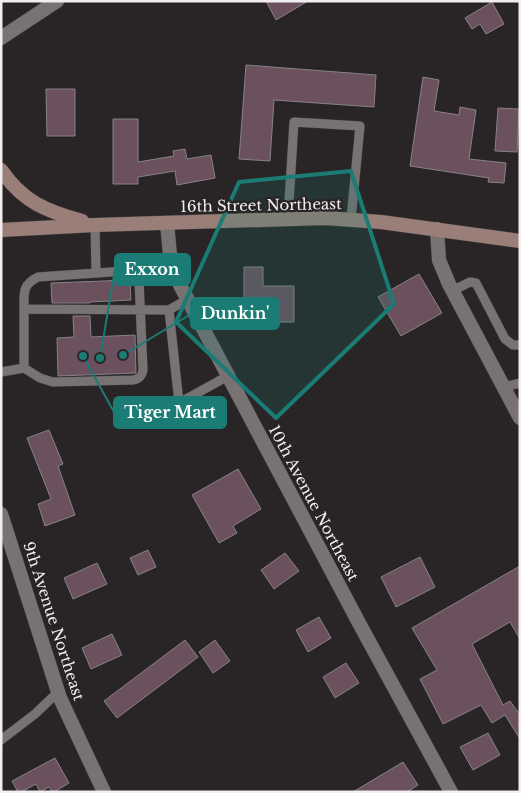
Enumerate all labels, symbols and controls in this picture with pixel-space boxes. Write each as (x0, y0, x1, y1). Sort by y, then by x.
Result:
street label: 16th Street Northeast (180, 194, 342, 216)
callout: Exxon (115, 254, 190, 285)
text: Exxon (125, 259, 180, 279)
callout: Dunkin' (191, 298, 279, 329)
text: Dunkin' (201, 303, 269, 323)
callout: Tiger Mart (114, 397, 226, 428)
text: Tiger Mart (124, 402, 217, 422)
street label: 10th Avenue Northeast (265, 422, 363, 585)
street label: 9th Avenue Northeast (19, 539, 89, 703)

